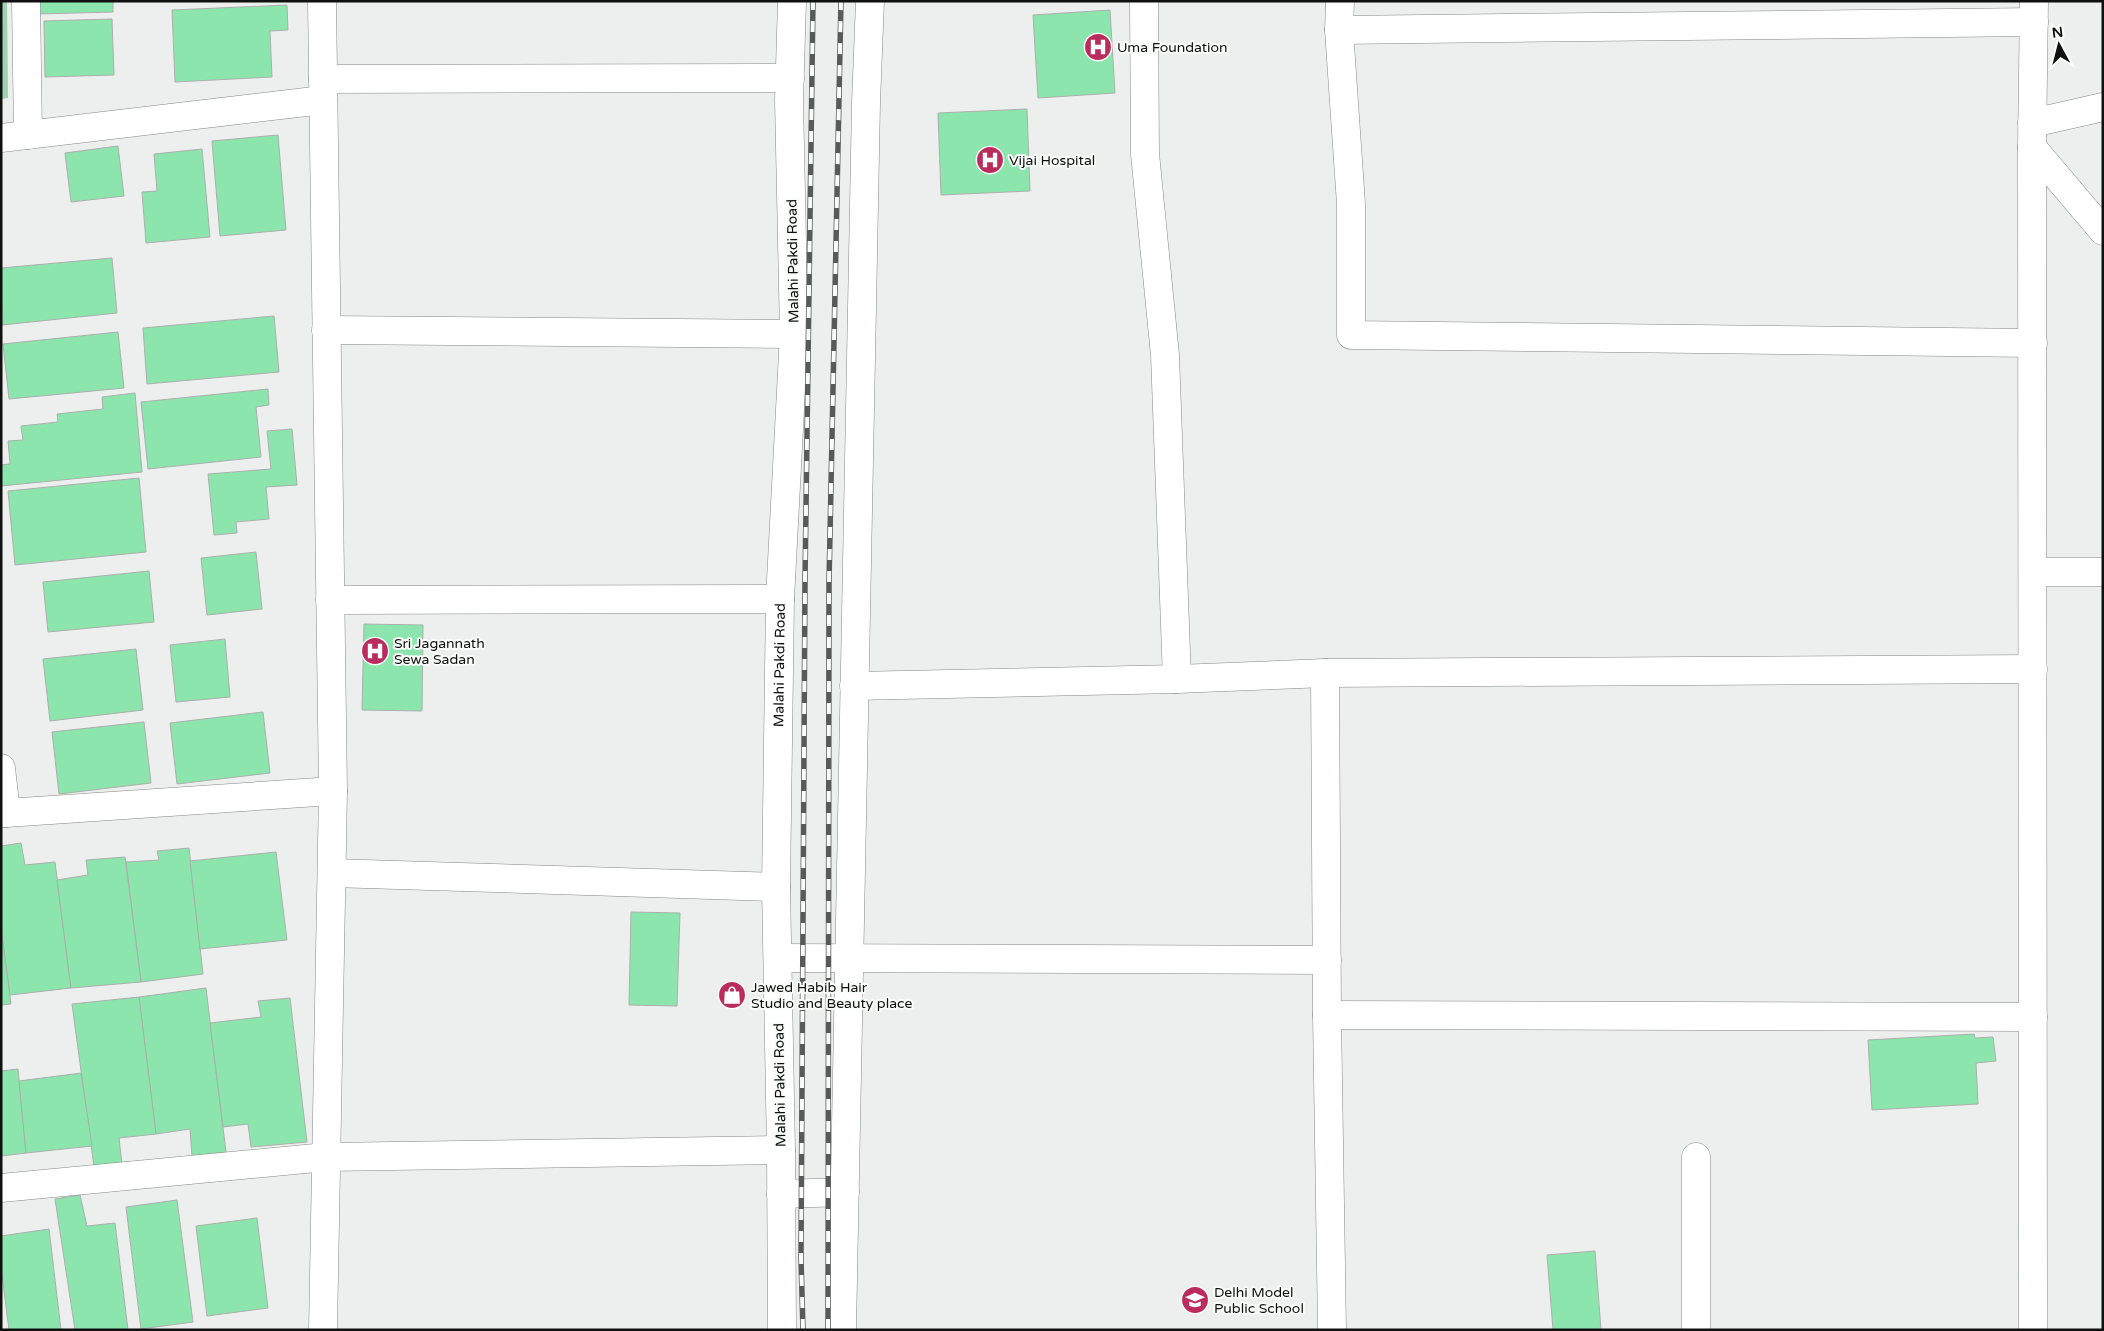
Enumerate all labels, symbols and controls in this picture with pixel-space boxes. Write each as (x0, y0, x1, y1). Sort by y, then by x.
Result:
north arrow (2034, 20, 2084, 70)
text: N (2051, 23, 2064, 42)
hospital icon: Uma Foundation (1083, 32, 1113, 62)
place label: Uma Foundation (1117, 39, 1228, 56)
hospital icon: Vijai Hospital (975, 145, 1005, 175)
place label: Vijai Hospital (1009, 152, 1095, 169)
street label: Malahi Pakdi Road (783, 199, 803, 323)
street label: Malahi Pakdi Road (770, 603, 788, 727)
place label: Sri Jagannath Sewa Sadan (394, 635, 485, 668)
hospital icon: Sri Jagannath Sewa Sadan (360, 636, 390, 666)
place label: Jawed Habib Hair Studio and Beauty place (751, 979, 912, 1012)
shop icon: Jawed Habib Hair Studio and Beauty place (717, 980, 747, 1010)
street label: Malahi Pakdi Road (770, 1023, 790, 1147)
place label: Delhi Model Public School (1214, 1284, 1304, 1317)
school or university icon: Delhi Model Public School (1180, 1285, 1210, 1315)

